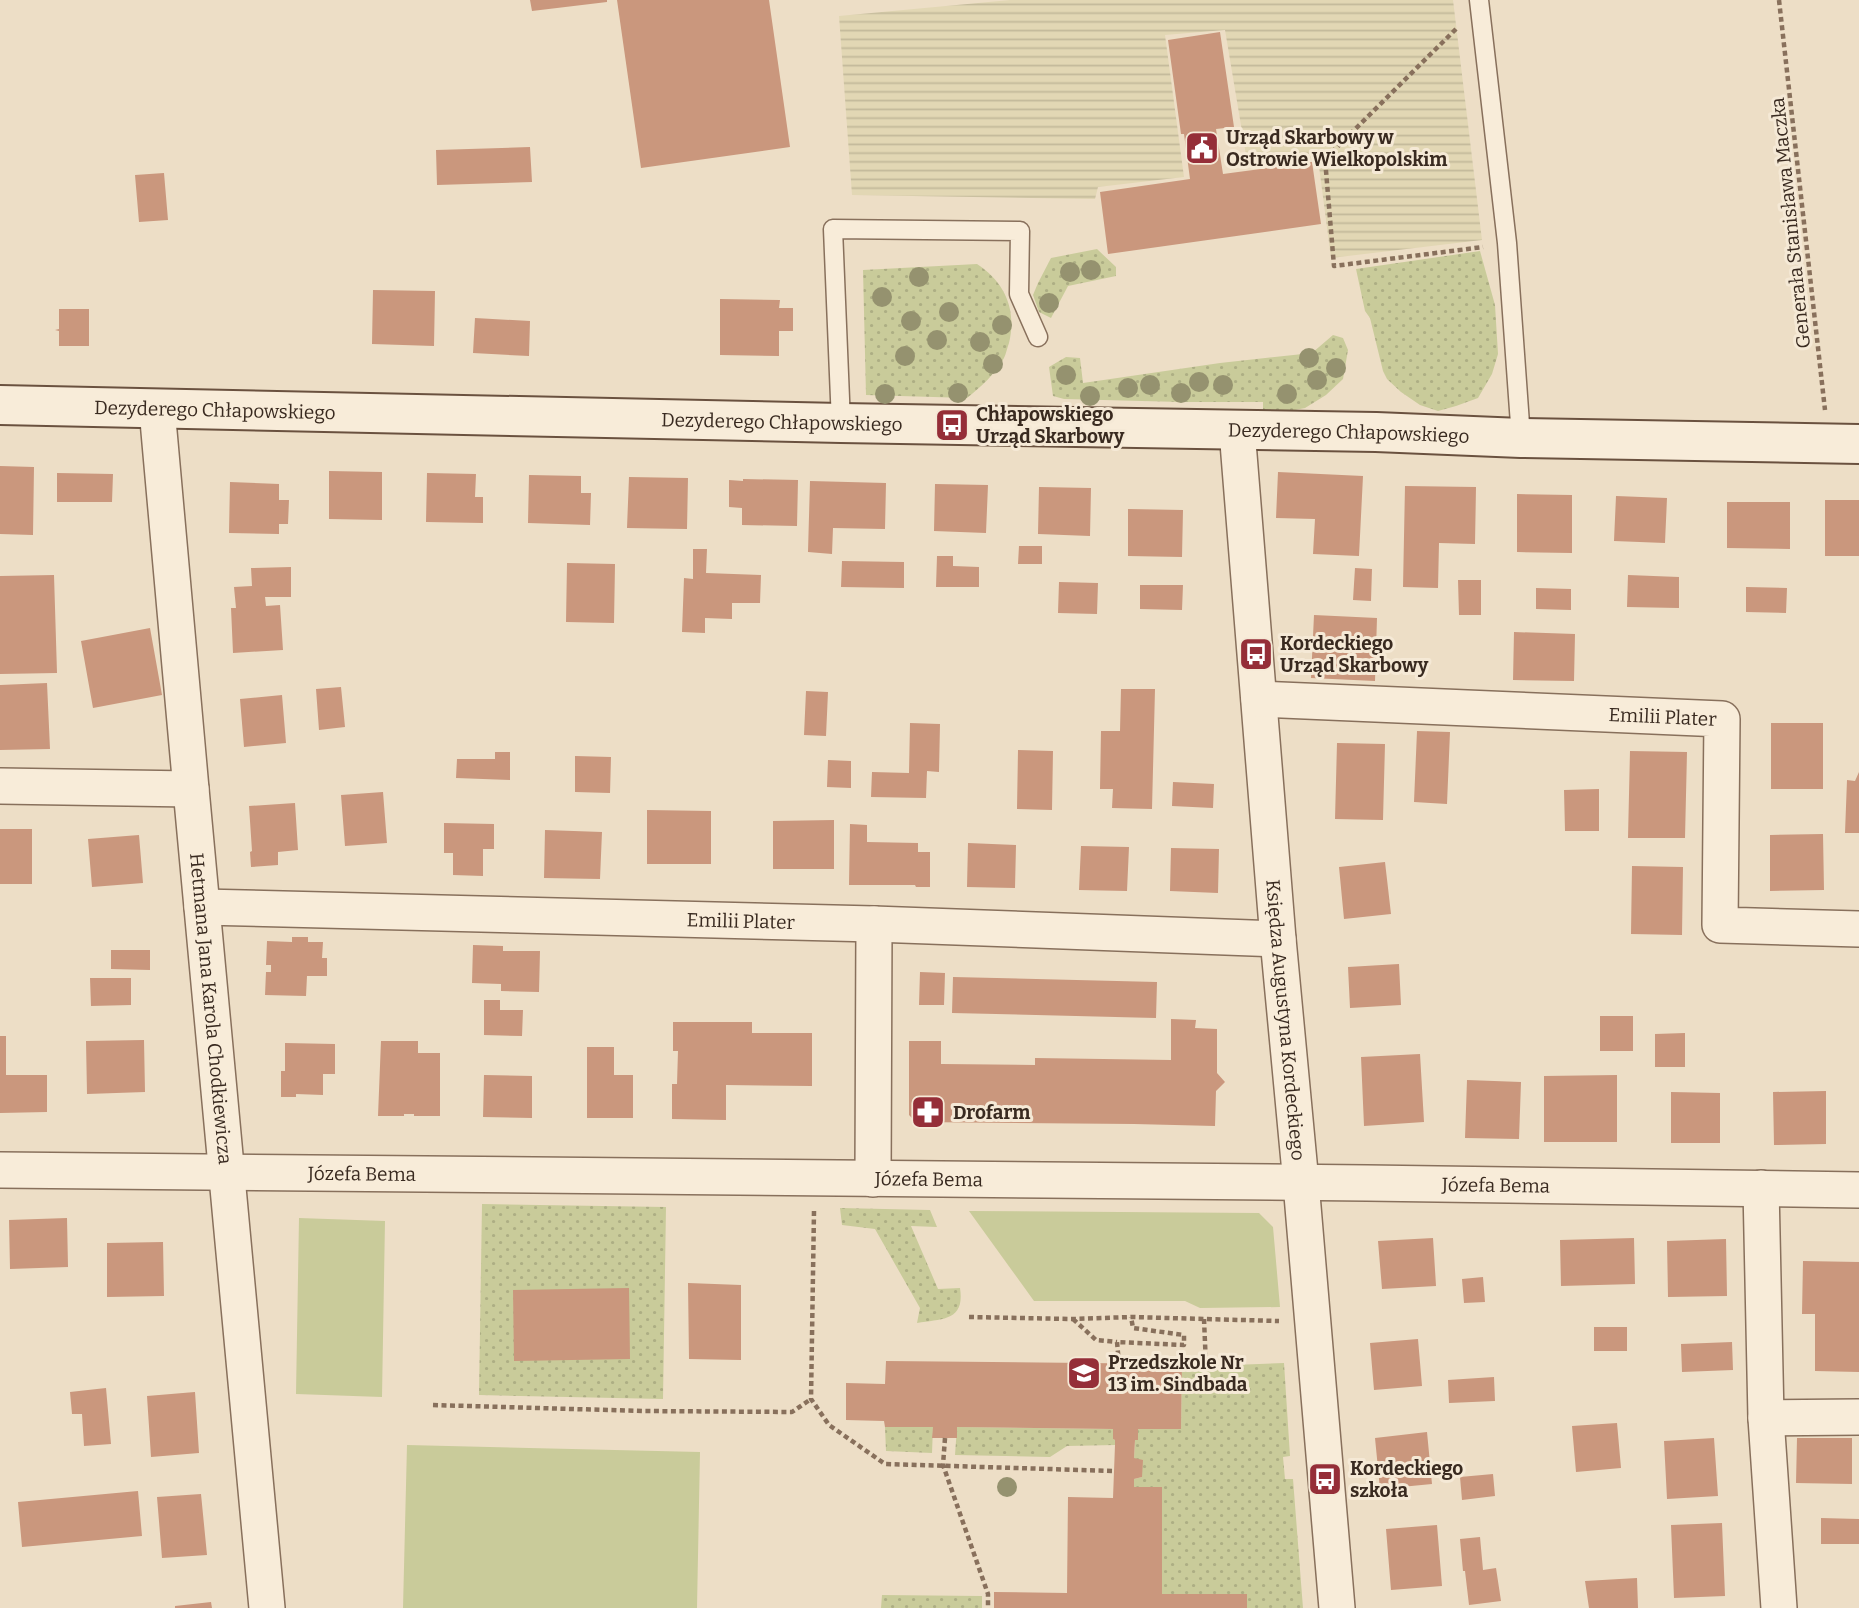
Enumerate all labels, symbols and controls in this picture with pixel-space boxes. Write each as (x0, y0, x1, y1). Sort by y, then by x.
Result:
street label: Generała Stanisława Maczka (1766, 96, 1815, 350)
place label: Urząd Skarbowy w Ostrowie Wielkopolskim (1226, 126, 1447, 171)
public building icon: Urząd Skarbowy w Ostrowie Wielkopolskim (1183, 129, 1221, 167)
street label: Dezyderego Chłapowskiego (94, 396, 336, 424)
place label: Chłapowskiego Urząd Skarbowy (976, 403, 1125, 448)
bus stop icon: Chłapowskiego Urząd Skarbowy (933, 406, 971, 444)
street label: Dezyderego Chłapowskiego (661, 408, 903, 436)
street label: Dezyderego Chłapowskiego (1228, 419, 1470, 448)
place label: Kordeckiego Urząd Skarbowy (1280, 632, 1429, 677)
bus stop icon: Kordeckiego Urząd Skarbowy (1237, 635, 1275, 673)
street label: Emilii Plater (1608, 703, 1718, 731)
street label: Hetmana Jana Karola Chodkiewicza (185, 852, 237, 1166)
street label: Księdza Augustyna Kordeckiego (1261, 879, 1310, 1162)
street label: Emilii Plater (686, 908, 796, 934)
pharmacy icon: Drofarm (909, 1093, 947, 1131)
place label: Drofarm (953, 1101, 1030, 1124)
street label: Józefa Bema (307, 1162, 417, 1186)
street label: Józefa Bema (874, 1167, 984, 1191)
street label: Józefa Bema (1441, 1173, 1551, 1198)
place label: Przedszkole Nr 13 im. Sindbada (1108, 1351, 1248, 1396)
school or university icon: Przedszkole Nr 13 im. Sindbada (1065, 1354, 1103, 1392)
place label: Kordeckiego szkoła (1350, 1457, 1463, 1502)
bus stop icon: Kordeckiego szkoła (1306, 1460, 1344, 1498)

